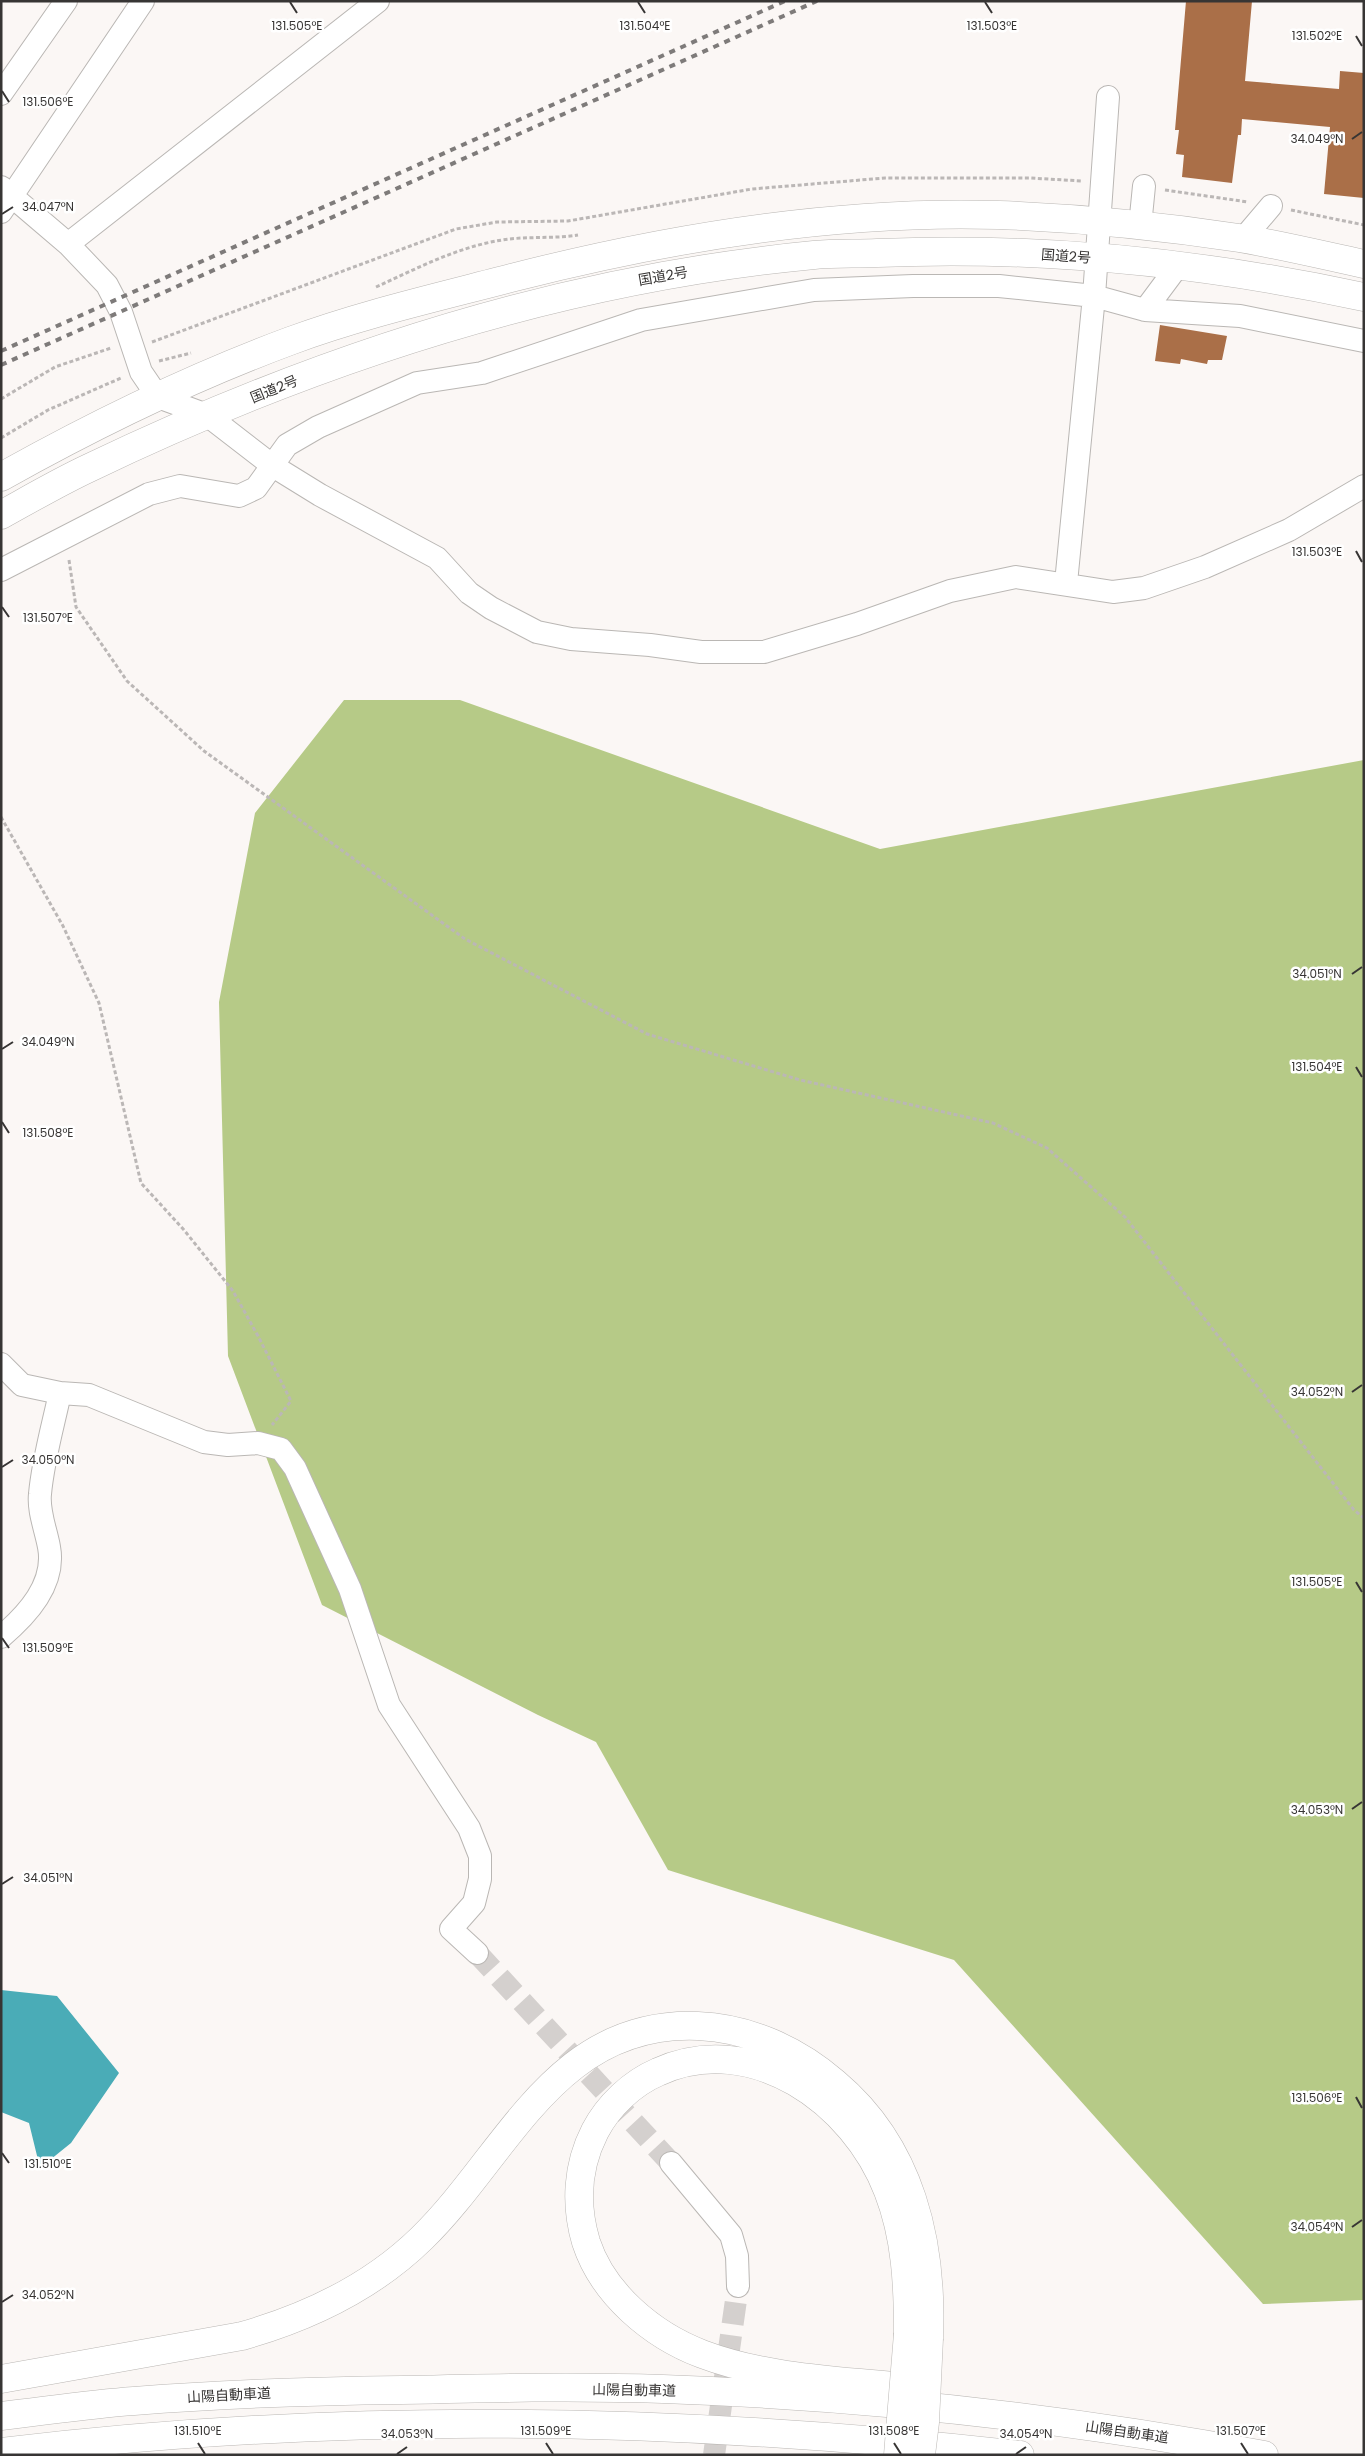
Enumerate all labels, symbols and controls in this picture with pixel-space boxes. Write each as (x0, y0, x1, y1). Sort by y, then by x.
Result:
text: 131.505°E (272, 17, 322, 34)
text: 131.504°E (620, 17, 670, 34)
text: 131.503°E (967, 17, 1017, 34)
text: 131.502°E (1292, 27, 1342, 44)
text: 131.506°E (22, 93, 74, 110)
text: 34.049°N (1290, 130, 1344, 147)
text: 34.047°N (22, 198, 74, 215)
street label: 国道2号 (1040, 244, 1092, 268)
street label: 国道2号 (637, 262, 689, 290)
street label: 国道2号 (247, 370, 301, 408)
text: 131.503°E (1292, 543, 1342, 560)
text: 131.507°E (23, 609, 73, 626)
text: 34.051°N (1292, 965, 1342, 982)
text: 34.049°N (21, 1033, 75, 1050)
text: 131.504°E (1292, 1058, 1342, 1075)
text: 131.508°E (23, 1124, 74, 1141)
text: 34.052°N (1291, 1383, 1343, 1400)
text: 34.050°N (21, 1451, 75, 1468)
text: 131.505°E (1292, 1573, 1342, 1590)
text: 131.509°E (23, 1639, 73, 1656)
text: 34.053°N (1291, 1801, 1343, 1818)
text: 34.051°N (23, 1869, 73, 1886)
text: 131.506°E (1291, 2089, 1343, 2106)
text: 131.510°E (24, 2155, 72, 2172)
text: 34.054°N (1290, 2218, 1344, 2235)
text: 34.052°N (22, 2286, 74, 2303)
street label: 山陽自動車道 (592, 2379, 676, 2401)
street label: 山陽自動車道 (187, 2383, 271, 2407)
street label: 山陽自動車道 (1084, 2416, 1170, 2448)
text: 131.510°E (174, 2422, 222, 2439)
text: 131.509°E (521, 2422, 571, 2439)
text: 131.508°E (869, 2422, 920, 2439)
text: 131.507°E (1216, 2422, 1266, 2439)
text: 34.053°N (381, 2425, 433, 2442)
text: 34.054°N (999, 2425, 1053, 2442)

